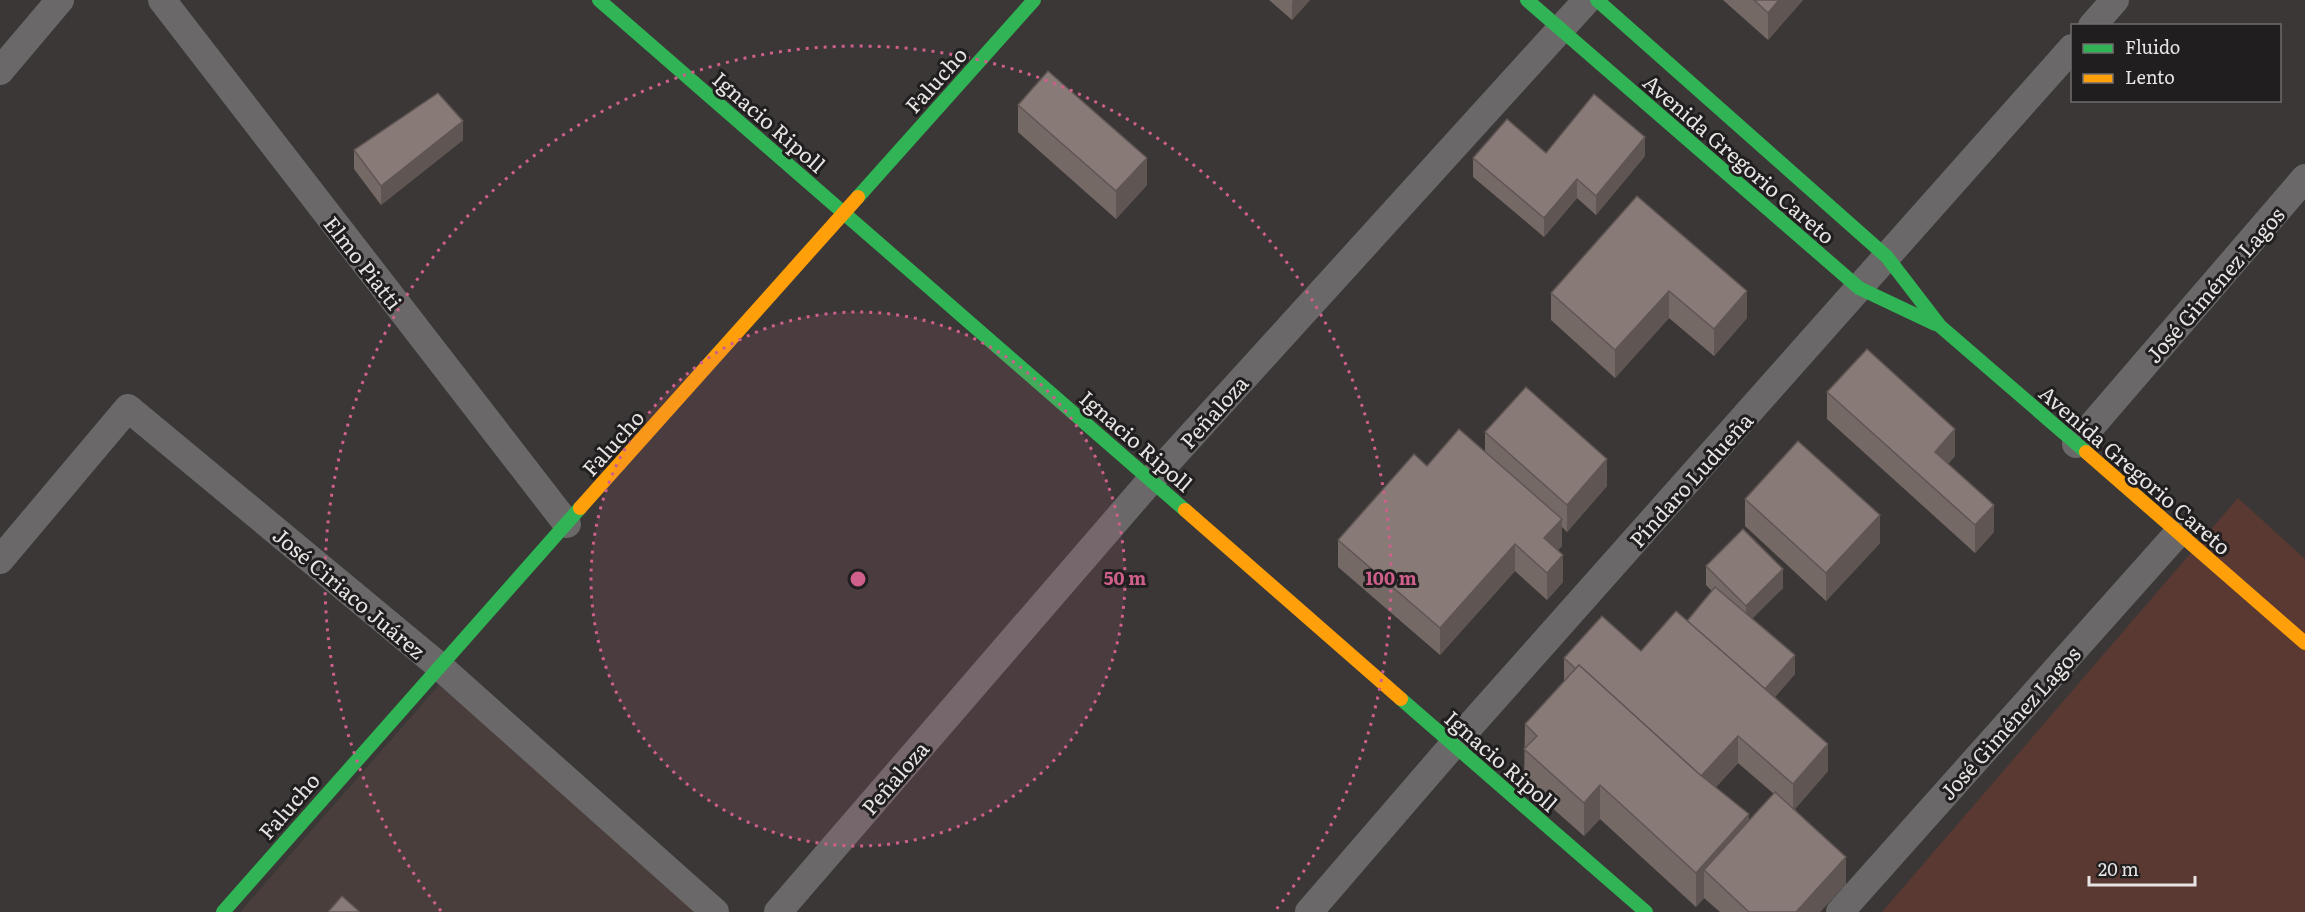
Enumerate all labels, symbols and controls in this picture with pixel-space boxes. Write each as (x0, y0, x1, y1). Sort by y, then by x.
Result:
legend (2071, 24, 2281, 102)
text: Fluido (2125, 33, 2180, 60)
street label: Falucho (897, 39, 973, 119)
street label: Ignacio Ripoll (707, 63, 833, 179)
text: Lento (2125, 63, 2175, 90)
street label: Avenida Gregorio Careto (1637, 66, 1843, 250)
street label: José Giménez Lagos (2137, 199, 2291, 369)
street label: Elmo Piatti (318, 209, 410, 315)
street label: Peñaloza (1172, 367, 1255, 454)
street label: Avenida Gregorio Careto (2033, 377, 2239, 561)
street label: Ignacio Ripoll (1074, 382, 1200, 498)
street label: Falucho (574, 402, 650, 482)
street label: Píndaro Ludueña (1621, 404, 1759, 553)
street label: José Ciriaco Juárez (267, 519, 433, 665)
text: 50 m (1104, 564, 1146, 591)
text: 100 m (1365, 564, 1417, 591)
centre of rings (848, 569, 868, 589)
street label: José Giménez Lagos (1931, 638, 2087, 806)
street label: Ignacio Ripoll (1439, 702, 1565, 818)
street label: Peñaloza (853, 733, 935, 821)
street label: Falucho (250, 765, 326, 845)
scale bar (2089, 849, 2196, 887)
text: 20 m (2098, 855, 2139, 882)

